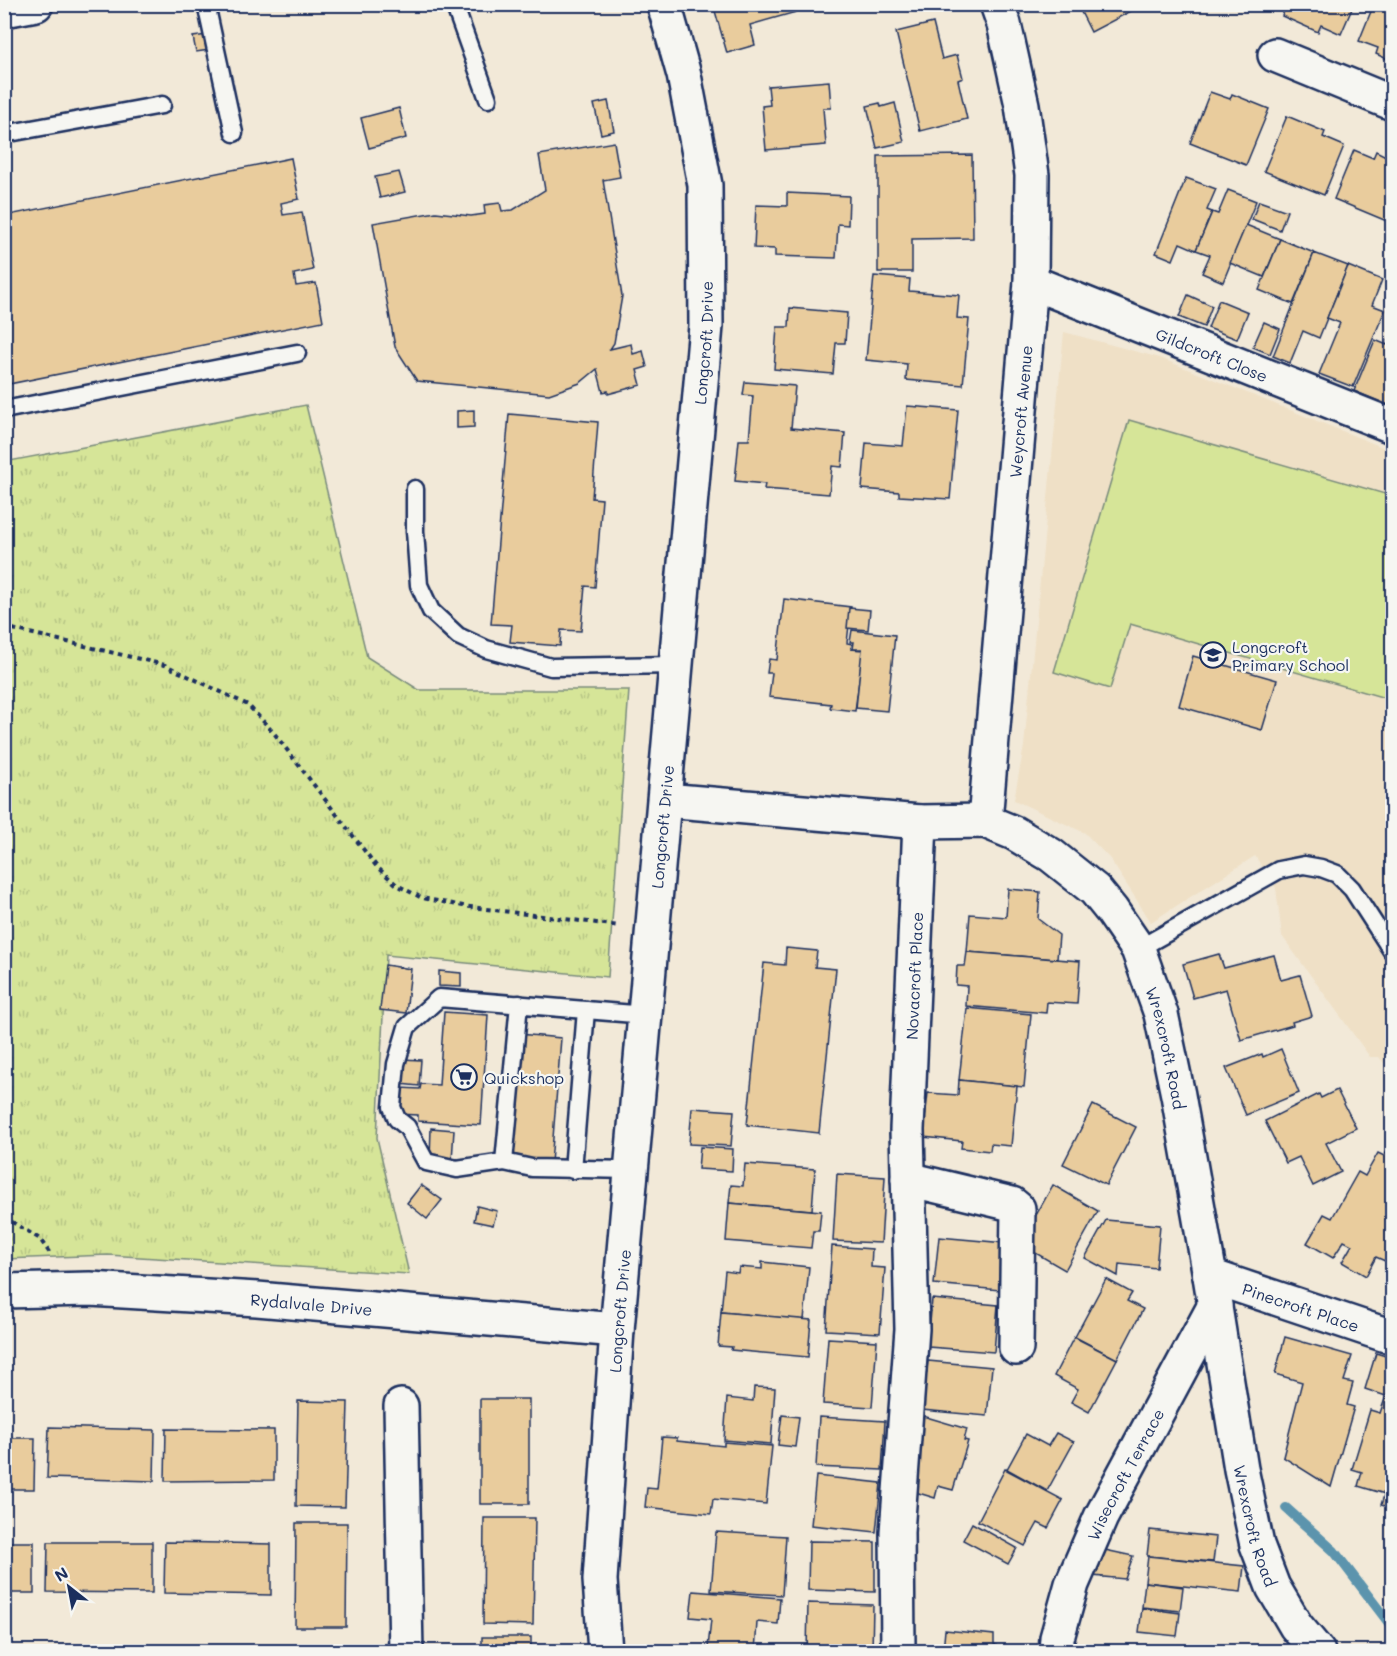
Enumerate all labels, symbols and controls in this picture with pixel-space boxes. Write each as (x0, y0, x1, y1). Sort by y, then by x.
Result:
street label: Longcroft Drive (689, 281, 717, 405)
street label: Gildcroft Close (1153, 322, 1271, 386)
street label: Weycroft Avenue (1004, 344, 1036, 479)
place label: Longcroft Primary School (1232, 636, 1349, 675)
school or university icon: Longcroft Primary School (1198, 640, 1228, 670)
street label: Longcroft Drive (646, 764, 678, 889)
street label: Novacroft Place (900, 911, 927, 1040)
street label: Wrexcroft Road (1142, 984, 1191, 1111)
supermarket icon: Quickshop (449, 1062, 479, 1092)
place label: Quickshop (484, 1067, 564, 1088)
street label: Longcroft Drive (604, 1248, 635, 1373)
street label: Pinecroft Place (1240, 1277, 1362, 1336)
street label: Rydalvale Drive (250, 1288, 373, 1319)
street label: Wisecroft Terrace (1082, 1405, 1168, 1543)
street label: Wrexcroft Road (1230, 1463, 1282, 1589)
north arrow (39, 1557, 99, 1617)
text: N (50, 1562, 72, 1586)

